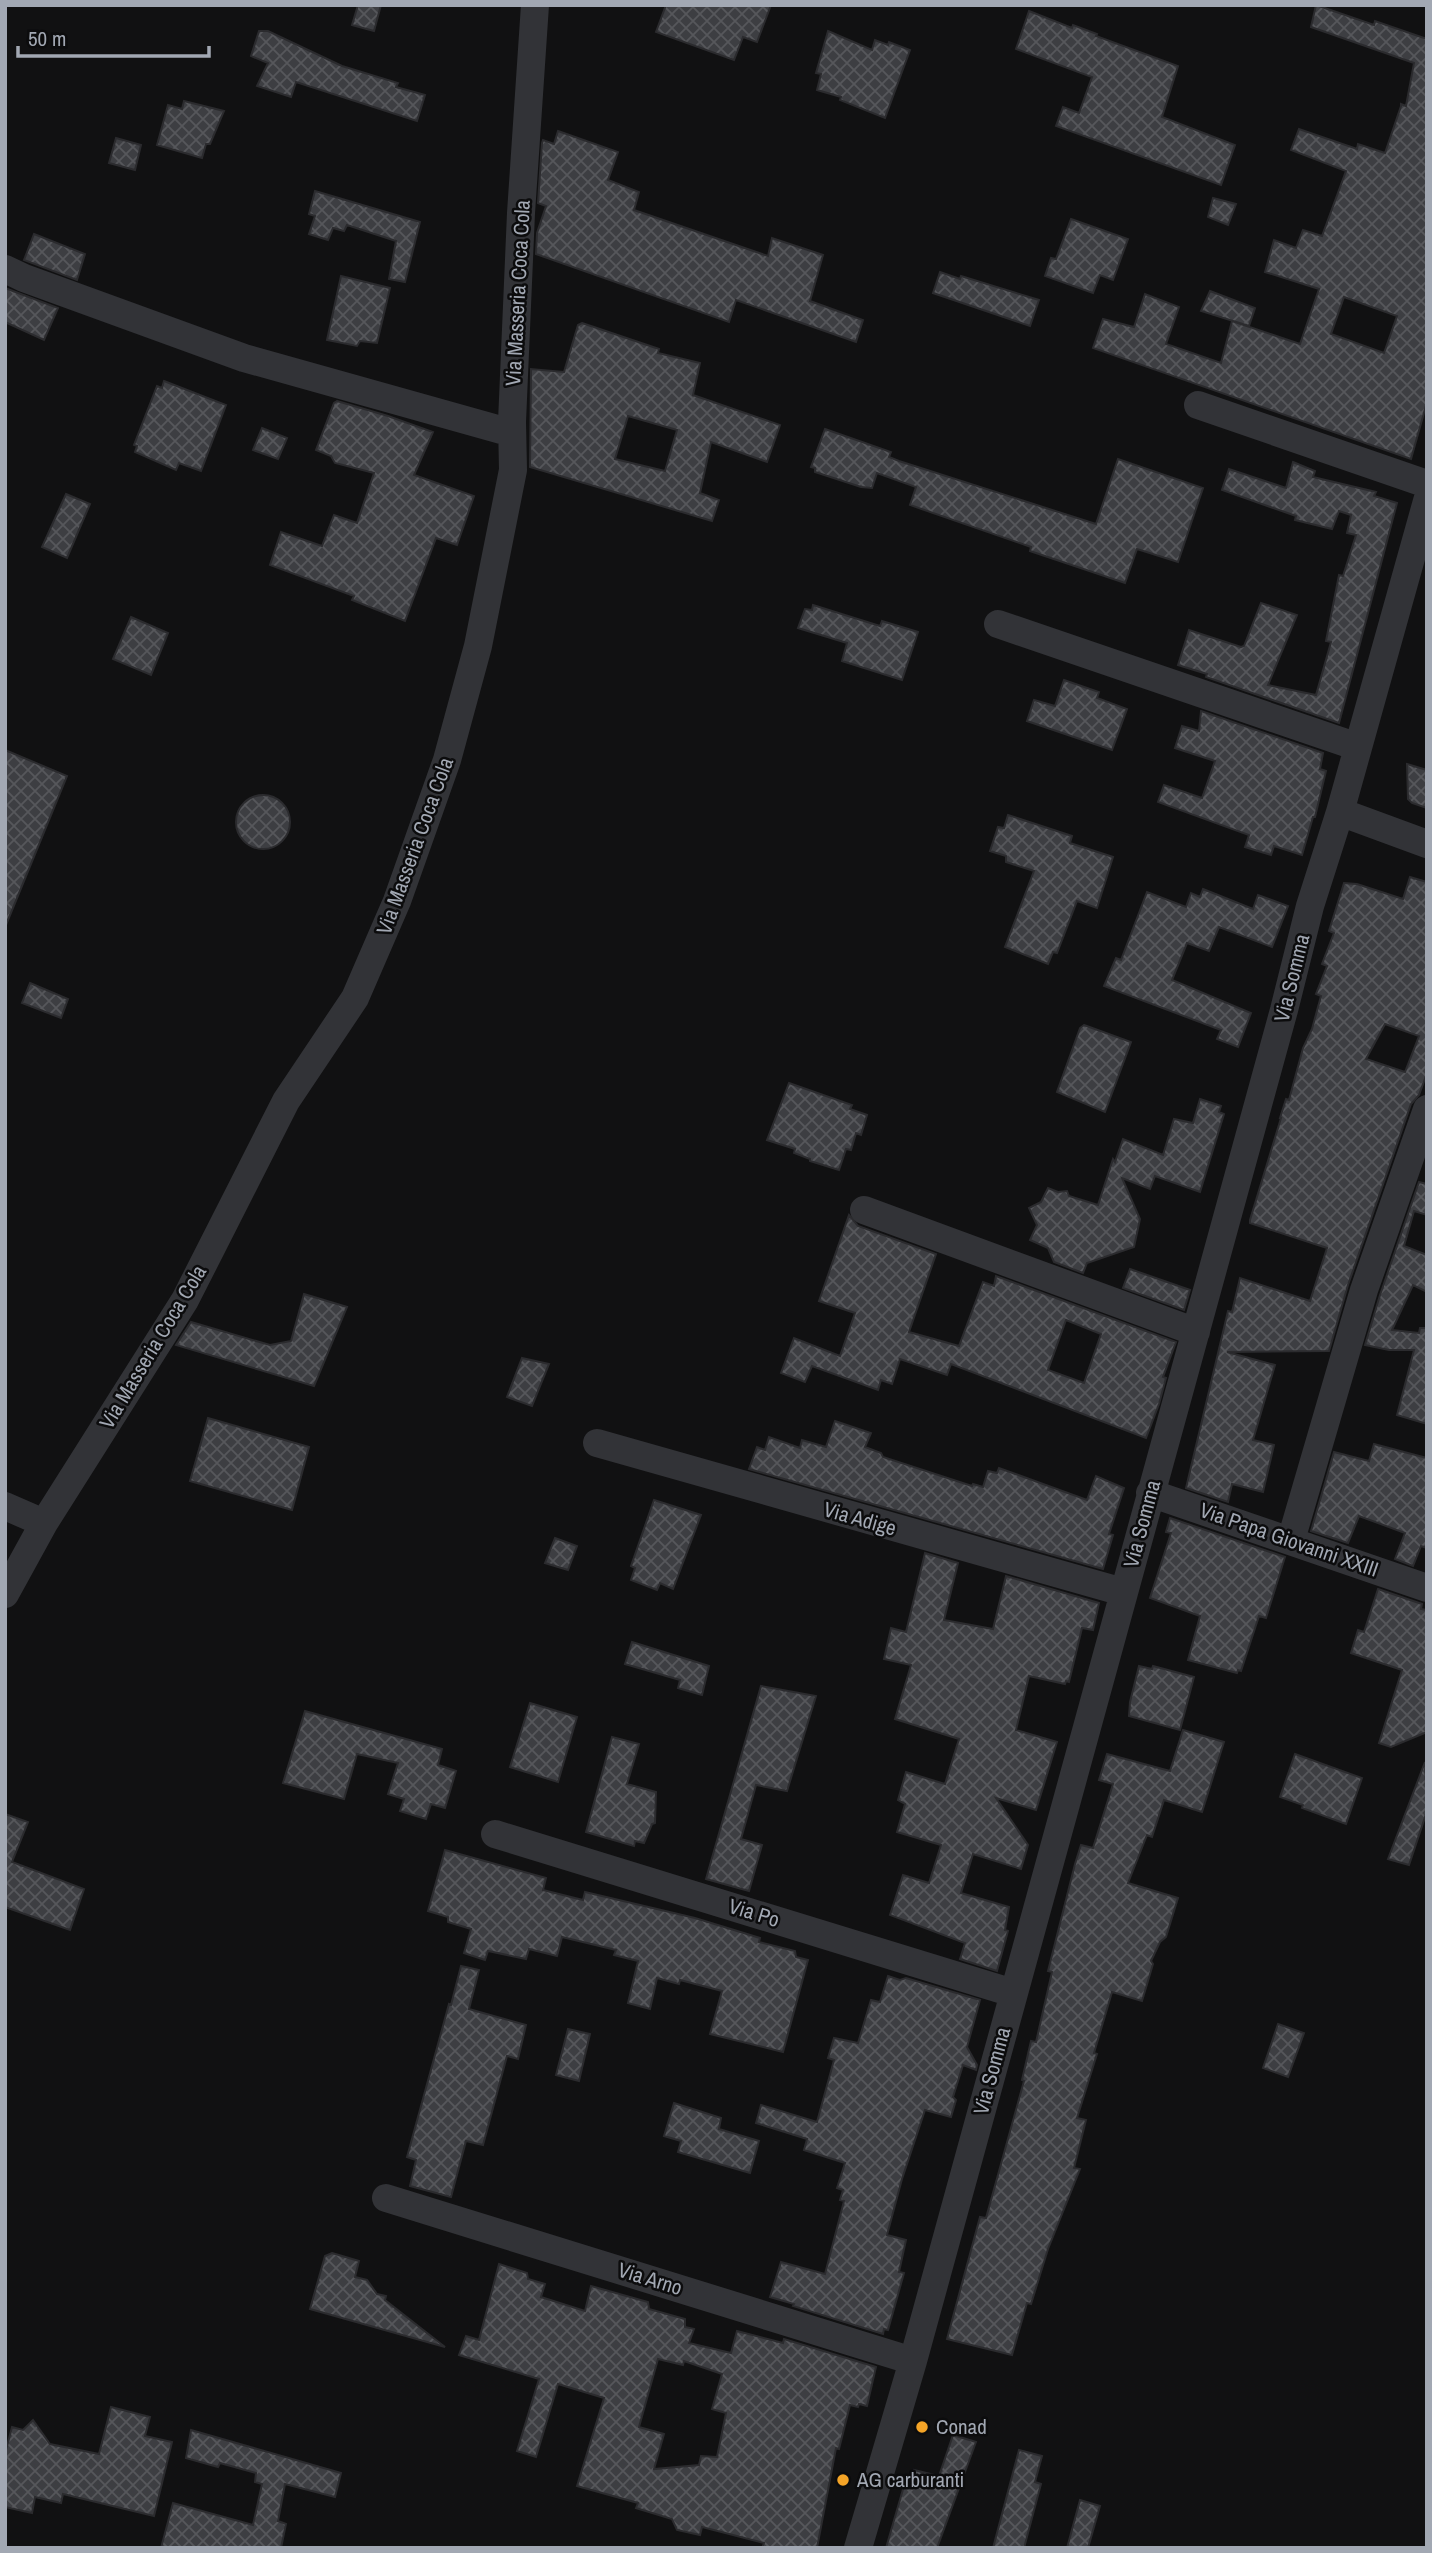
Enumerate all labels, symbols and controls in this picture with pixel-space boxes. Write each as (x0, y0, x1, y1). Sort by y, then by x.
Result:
scale bar (18, 14, 208, 58)
text: 50 m (28, 24, 66, 53)
street label: Via Masseria Coca Cola (498, 199, 537, 387)
street label: Via Masseria Coca Cola (369, 753, 460, 938)
street label: Via Somma (1267, 930, 1317, 1025)
street label: Via Masseria Coca Cola (92, 1259, 213, 1434)
street label: Via Somma (1116, 1476, 1167, 1571)
street label: Via Adige (820, 1494, 900, 1543)
street label: Via Papa Giovanni XXIII (1196, 1495, 1382, 1584)
street label: Via Po (725, 1891, 783, 1934)
street label: Via Somma (966, 2023, 1017, 2118)
street label: Via Arno (614, 2255, 686, 2302)
place label: Conad (936, 2412, 987, 2441)
marker: Conad (914, 2419, 930, 2435)
place label: AG carburanti (856, 2465, 964, 2494)
marker: AG carburanti (835, 2472, 851, 2488)

